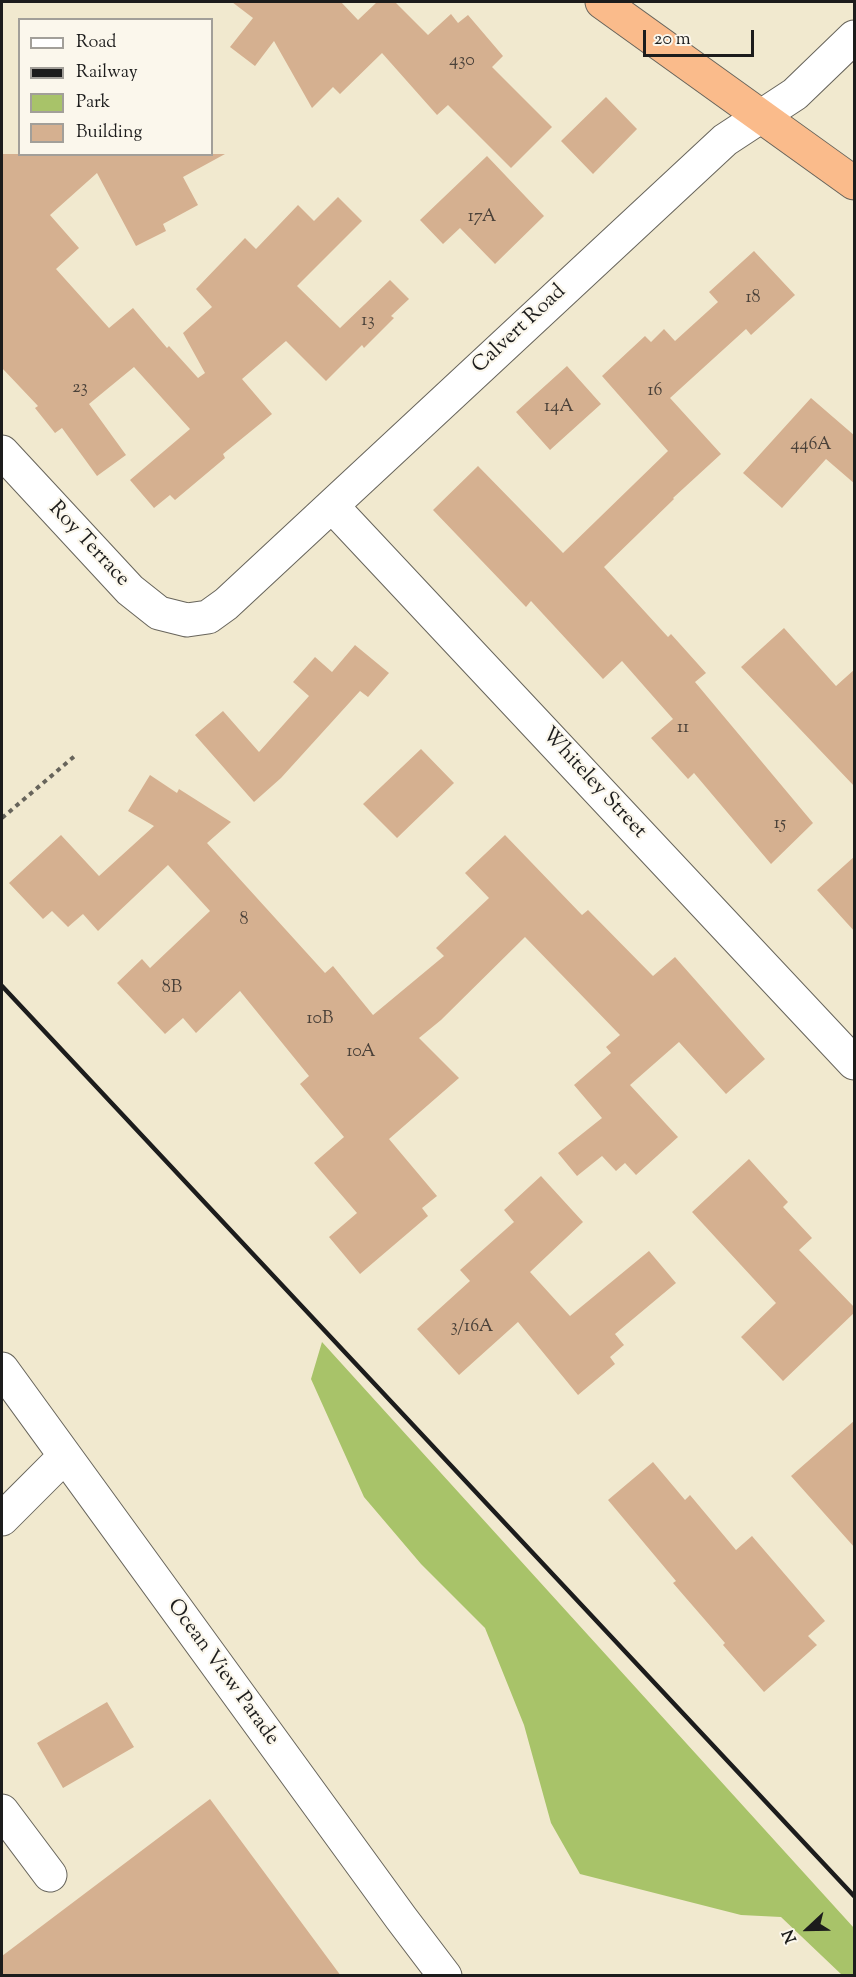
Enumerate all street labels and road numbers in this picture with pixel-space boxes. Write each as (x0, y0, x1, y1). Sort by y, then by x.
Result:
street label: Calvert Road (468, 280, 572, 380)
street label: Roy Terrace (42, 497, 134, 593)
street label: Whiteley Street (535, 723, 651, 845)
street label: Ocean View Parade (160, 1595, 284, 1751)

